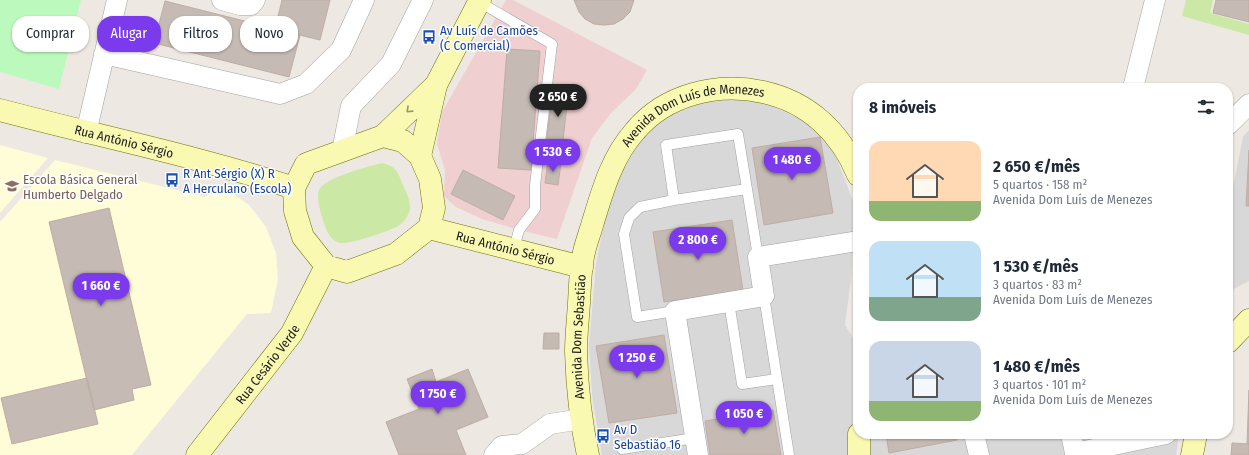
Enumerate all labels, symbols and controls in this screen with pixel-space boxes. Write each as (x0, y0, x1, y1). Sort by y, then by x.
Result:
chip: Comprar (12, 16, 89, 52)
chip: Alugar (97, 16, 161, 52)
chip: Filtros (169, 16, 232, 52)
chip: Novo (240, 16, 298, 52)
place label: Av Luís de Camões (C Comercial) (440, 23, 538, 53)
bus stop icon: Av Luís de Camões (C Comercial) (421, 29, 437, 45)
street label: Avenida Dom Luís de Menezes (618, 81, 767, 149)
pin: 2 650 € (521, 84, 595, 118)
text: 2 650 € (539, 89, 577, 104)
icon: filters (1195, 96, 1217, 118)
text: 8 imóveis (869, 97, 936, 118)
one-way arrow (406, 105, 414, 113)
street label: Rua António Sérgio (73, 122, 175, 161)
pin: 1 530 € (516, 139, 590, 173)
text: 1 530 € (534, 144, 572, 159)
pin: 1 480 € (755, 147, 829, 181)
text: 1 480 € (773, 152, 811, 167)
text: 2 650 €/mês (993, 156, 1080, 177)
icon: home (901, 157, 949, 205)
place label: R Ant Sérgio (X) R A Herculano (Escola) (183, 166, 291, 196)
place label: Escola Básica General Humberto Delgado (23, 172, 138, 202)
bus stop icon: R Ant Sérgio (X) R A Herculano (Escola) (164, 172, 180, 188)
text: 5 quartos · 158 m² (993, 177, 1087, 192)
school or university icon: Escola Básica General Humberto Delgado (4, 178, 20, 194)
text: Avenida Dom Luís de Menezes (993, 192, 1153, 207)
pin: 2 800 € (661, 227, 735, 261)
street label: Rua António Sérgio (455, 228, 557, 267)
text: 2 800 € (678, 232, 718, 247)
text: 1 530 €/mês (993, 256, 1078, 277)
icon: home (901, 257, 949, 305)
pin: 1 660 € (64, 273, 138, 307)
street label: Avenida Dom Sebastião (568, 274, 588, 400)
text: 3 quartos · 83 m² (993, 277, 1082, 292)
text: 1 660 € (82, 278, 120, 293)
text: Avenida Dom Luís de Menezes (993, 292, 1153, 307)
street label: Rua Cesário Verde (232, 322, 302, 407)
pin: 1 250 € (600, 345, 674, 379)
text: 1 250 € (618, 350, 656, 365)
text: 1 480 €/mês (993, 356, 1080, 377)
icon: home (901, 357, 949, 405)
text: 3 quartos · 101 m² (993, 377, 1086, 392)
pin: 1 750 € (401, 381, 475, 415)
text: 1 750 € (420, 386, 456, 401)
text: Avenida Dom Luís de Menezes (993, 392, 1153, 407)
pin: 1 050 € (707, 401, 781, 435)
text: 1 050 € (725, 406, 763, 421)
place label: Av D Sebastião 16 (614, 422, 681, 452)
bus stop icon: Av D Sebastião 16 (595, 428, 611, 444)

